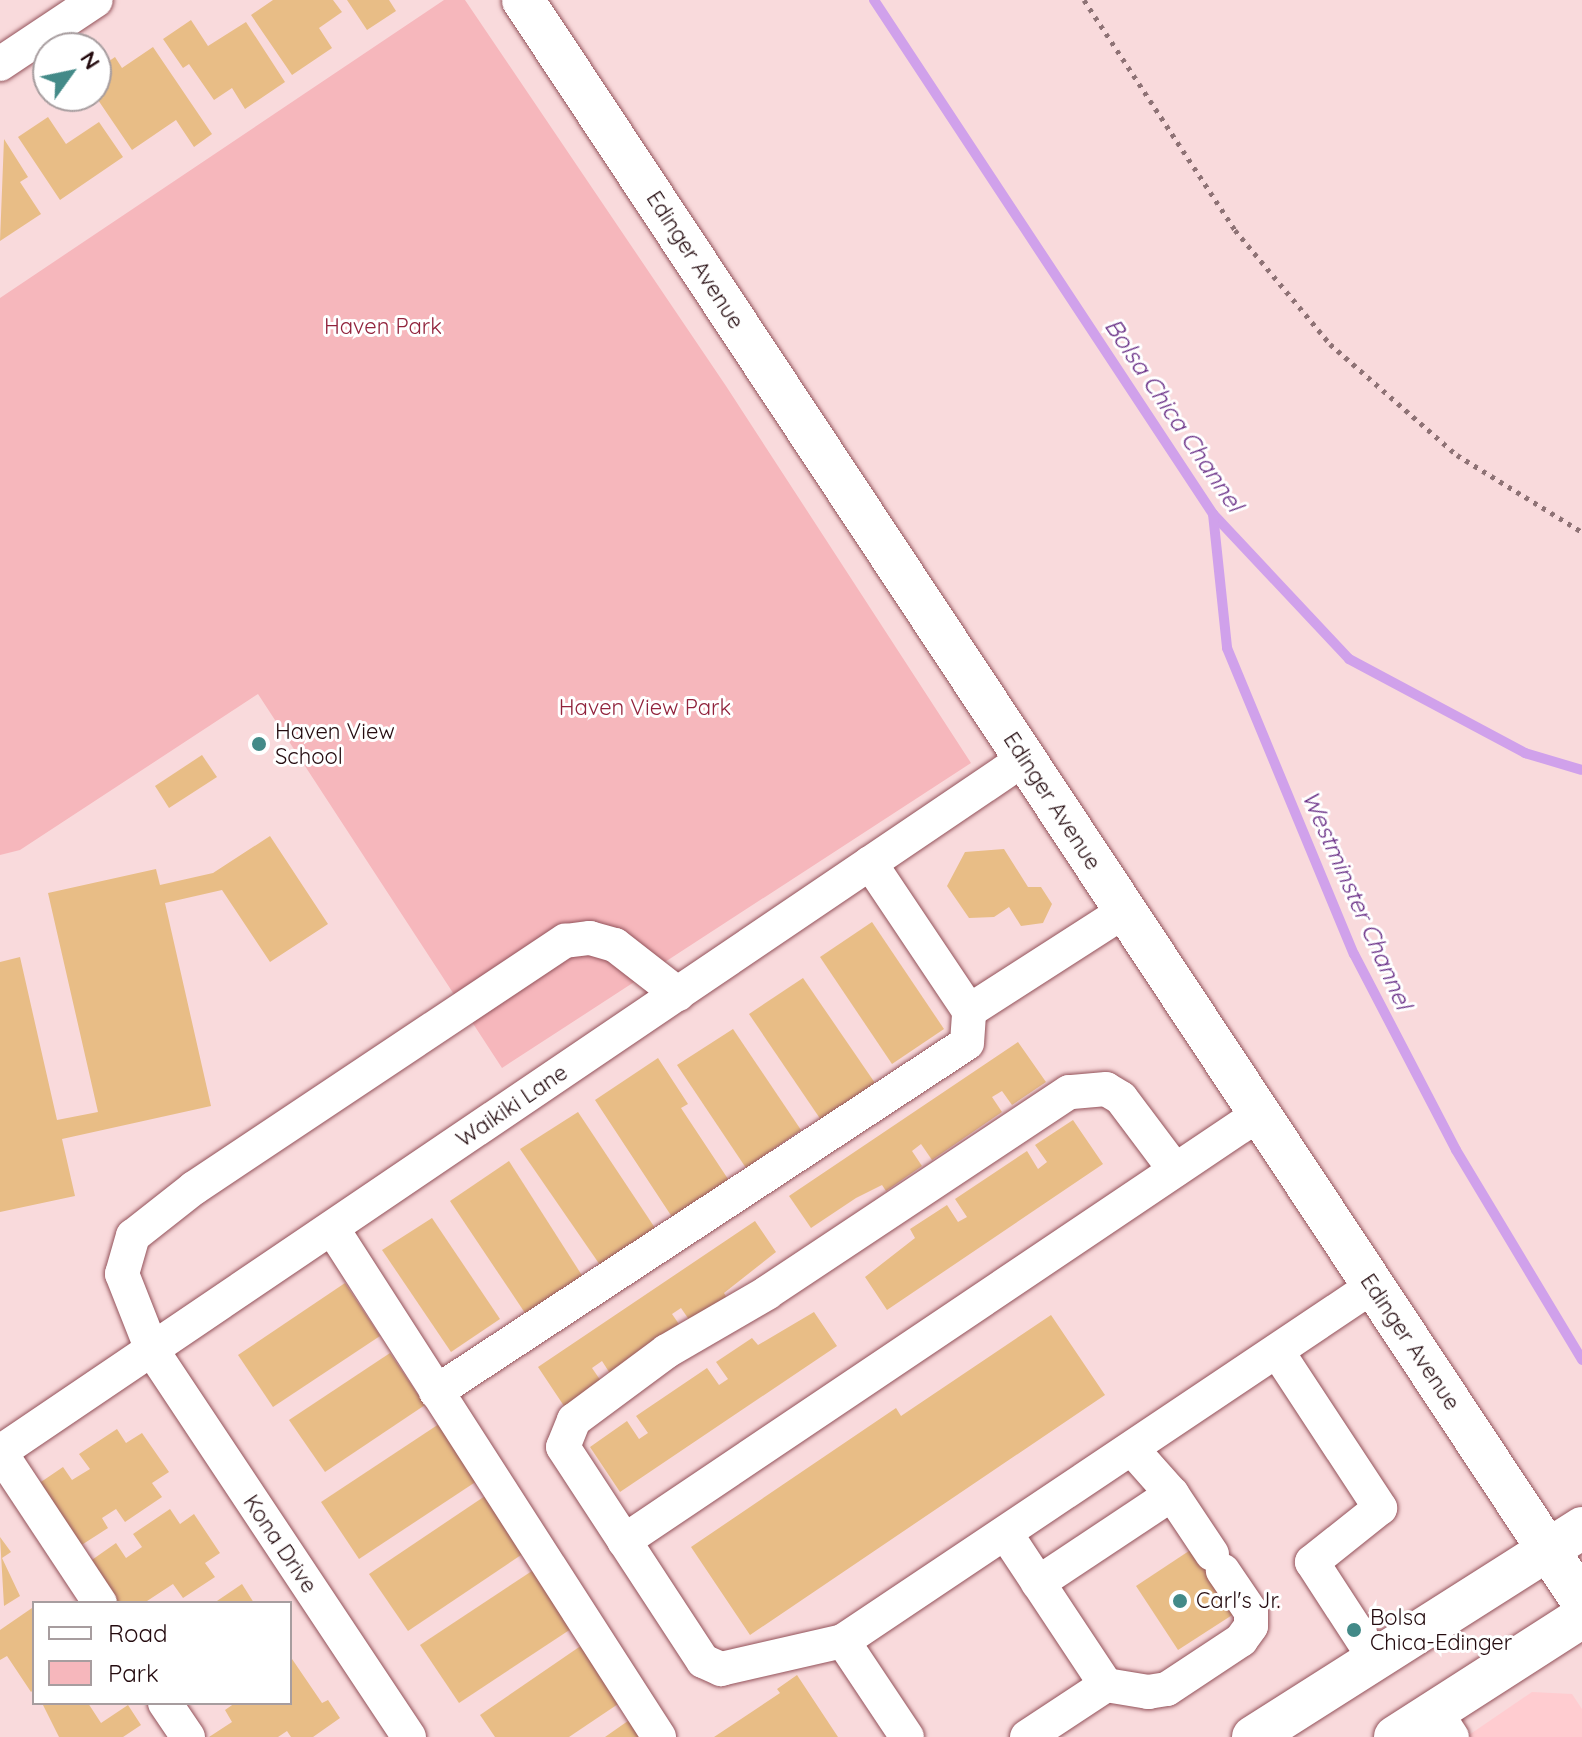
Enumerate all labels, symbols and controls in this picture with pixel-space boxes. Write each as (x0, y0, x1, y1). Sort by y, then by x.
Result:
north arrow (32, 32, 112, 112)
text: N (74, 46, 107, 74)
street label: Edinger Avenue (641, 186, 749, 334)
water label: Bolsa Chica Channel (1099, 313, 1249, 517)
park label: Haven Park (324, 314, 442, 340)
park label: Haven View Park (559, 695, 731, 721)
place label: Haven View School (275, 718, 395, 770)
street label: Edinger Avenue (998, 727, 1106, 875)
marker: Haven View School (250, 735, 268, 753)
water label: Westminster Channel (1296, 786, 1418, 1014)
street label: Waikiki Lane (451, 1059, 573, 1153)
street label: Edinger Avenue (1355, 1269, 1465, 1415)
street label: Kona Drive (238, 1490, 322, 1598)
place label: Carl's Jr. (1196, 1588, 1281, 1614)
marker: Carl's Jr. (1171, 1592, 1189, 1610)
legend (32, 1601, 292, 1705)
place label: Bolsa Chica-Edinger (1370, 1604, 1512, 1656)
text: Road (108, 1618, 168, 1648)
marker: Bolsa Chica-Edinger (1345, 1621, 1363, 1639)
text: Park (108, 1658, 159, 1688)

